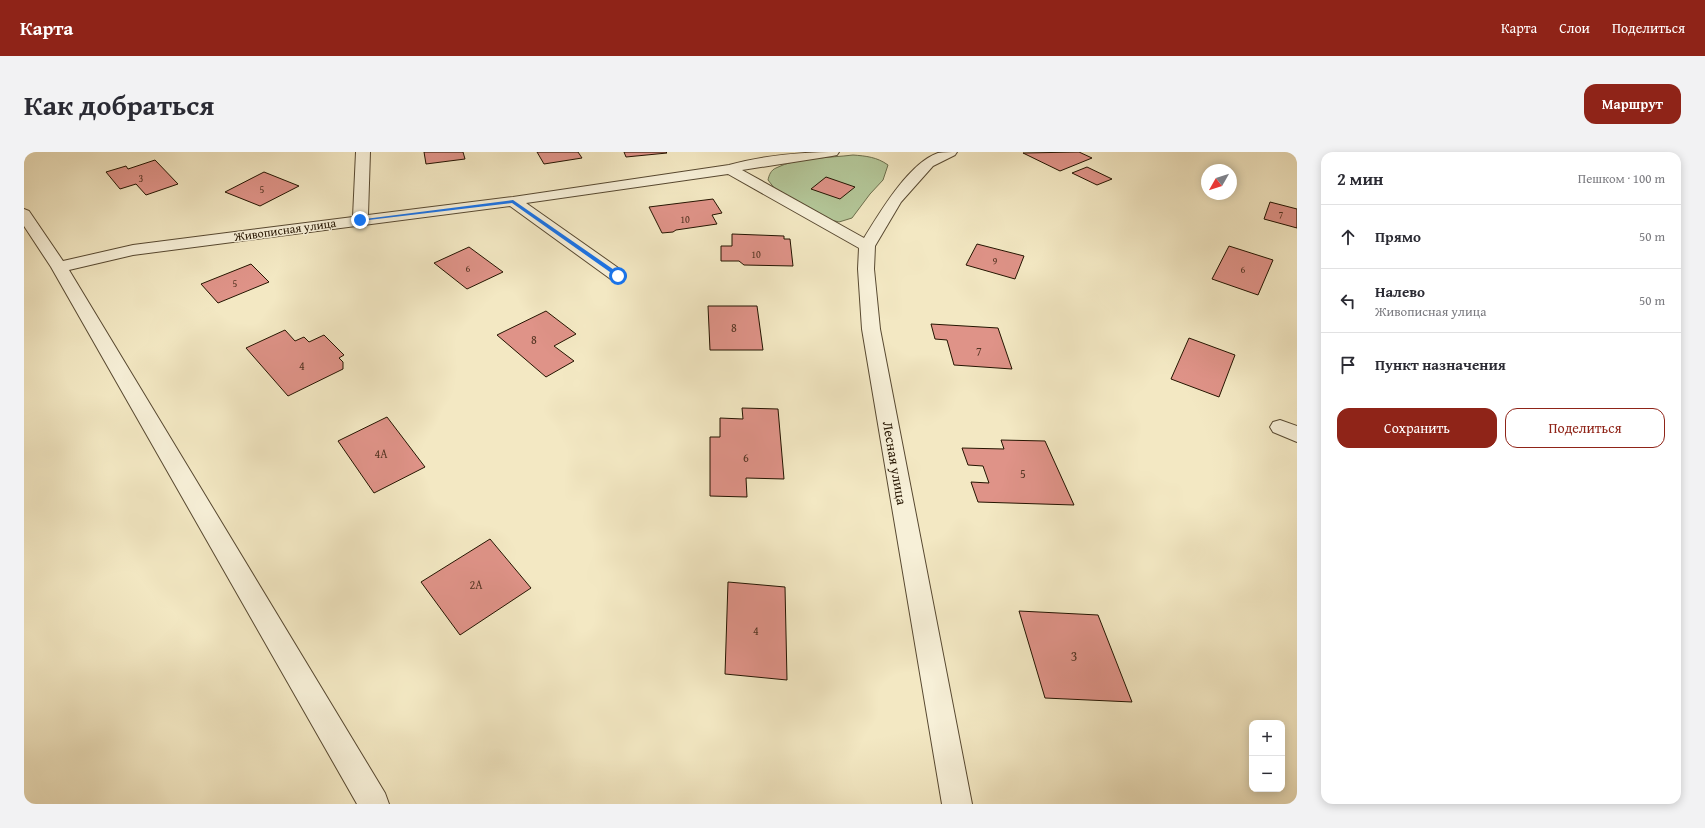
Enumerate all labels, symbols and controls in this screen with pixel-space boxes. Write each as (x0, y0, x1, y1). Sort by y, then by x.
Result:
text: Карта (20, 14, 73, 42)
text: Карта (1501, 18, 1537, 38)
text: Слои (1559, 18, 1590, 38)
text: Поделиться (1612, 18, 1685, 38)
text: Как добраться (24, 84, 214, 125)
button: Маршрут (1584, 84, 1681, 124)
north arrow (1201, 164, 1237, 200)
text: 2 мин (1337, 166, 1383, 191)
text: Пешком · 100 m (1578, 169, 1665, 188)
house number: 3 (139, 171, 144, 186)
house number: 5 (260, 182, 265, 197)
house number: 7 (1279, 207, 1284, 222)
route end (351, 211, 369, 229)
house number: 10 (680, 212, 690, 227)
street label: Живописная улица (232, 214, 337, 245)
icon: ahead (1337, 226, 1359, 248)
text: Прямо (1375, 226, 1421, 247)
text: 50 m (1639, 227, 1665, 246)
house number: 10 (751, 247, 761, 262)
house number: 9 (993, 254, 998, 269)
house number: 6 (466, 261, 471, 276)
house number: 6 (1241, 262, 1246, 277)
route start (609, 267, 627, 285)
house number: 5 (233, 276, 238, 291)
text: Налево (1375, 281, 1425, 302)
icon: left (1337, 290, 1359, 312)
text: 50 m (1639, 291, 1665, 310)
text: Живописная улица (1375, 302, 1486, 321)
house number: 8 (731, 319, 737, 336)
house number: 8 (531, 331, 537, 348)
house number: 7 (976, 343, 982, 360)
icon: arrive (1337, 354, 1359, 376)
text: Пункт назначения (1375, 354, 1506, 375)
house number: 4 (299, 357, 305, 374)
button: Сохранить (1337, 408, 1497, 448)
button: Поделиться (1505, 408, 1665, 448)
street label: Лесная улица (878, 420, 912, 507)
house number: 4А (374, 445, 388, 462)
house number: 6 (743, 449, 749, 466)
house number: 5 (1020, 465, 1026, 482)
house number: 2А (469, 576, 483, 593)
house number: 4 (753, 622, 759, 639)
house number: 3 (1071, 646, 1077, 666)
map controls (1249, 720, 1285, 792)
button: + (1249, 720, 1285, 756)
button: − (1249, 756, 1285, 792)

